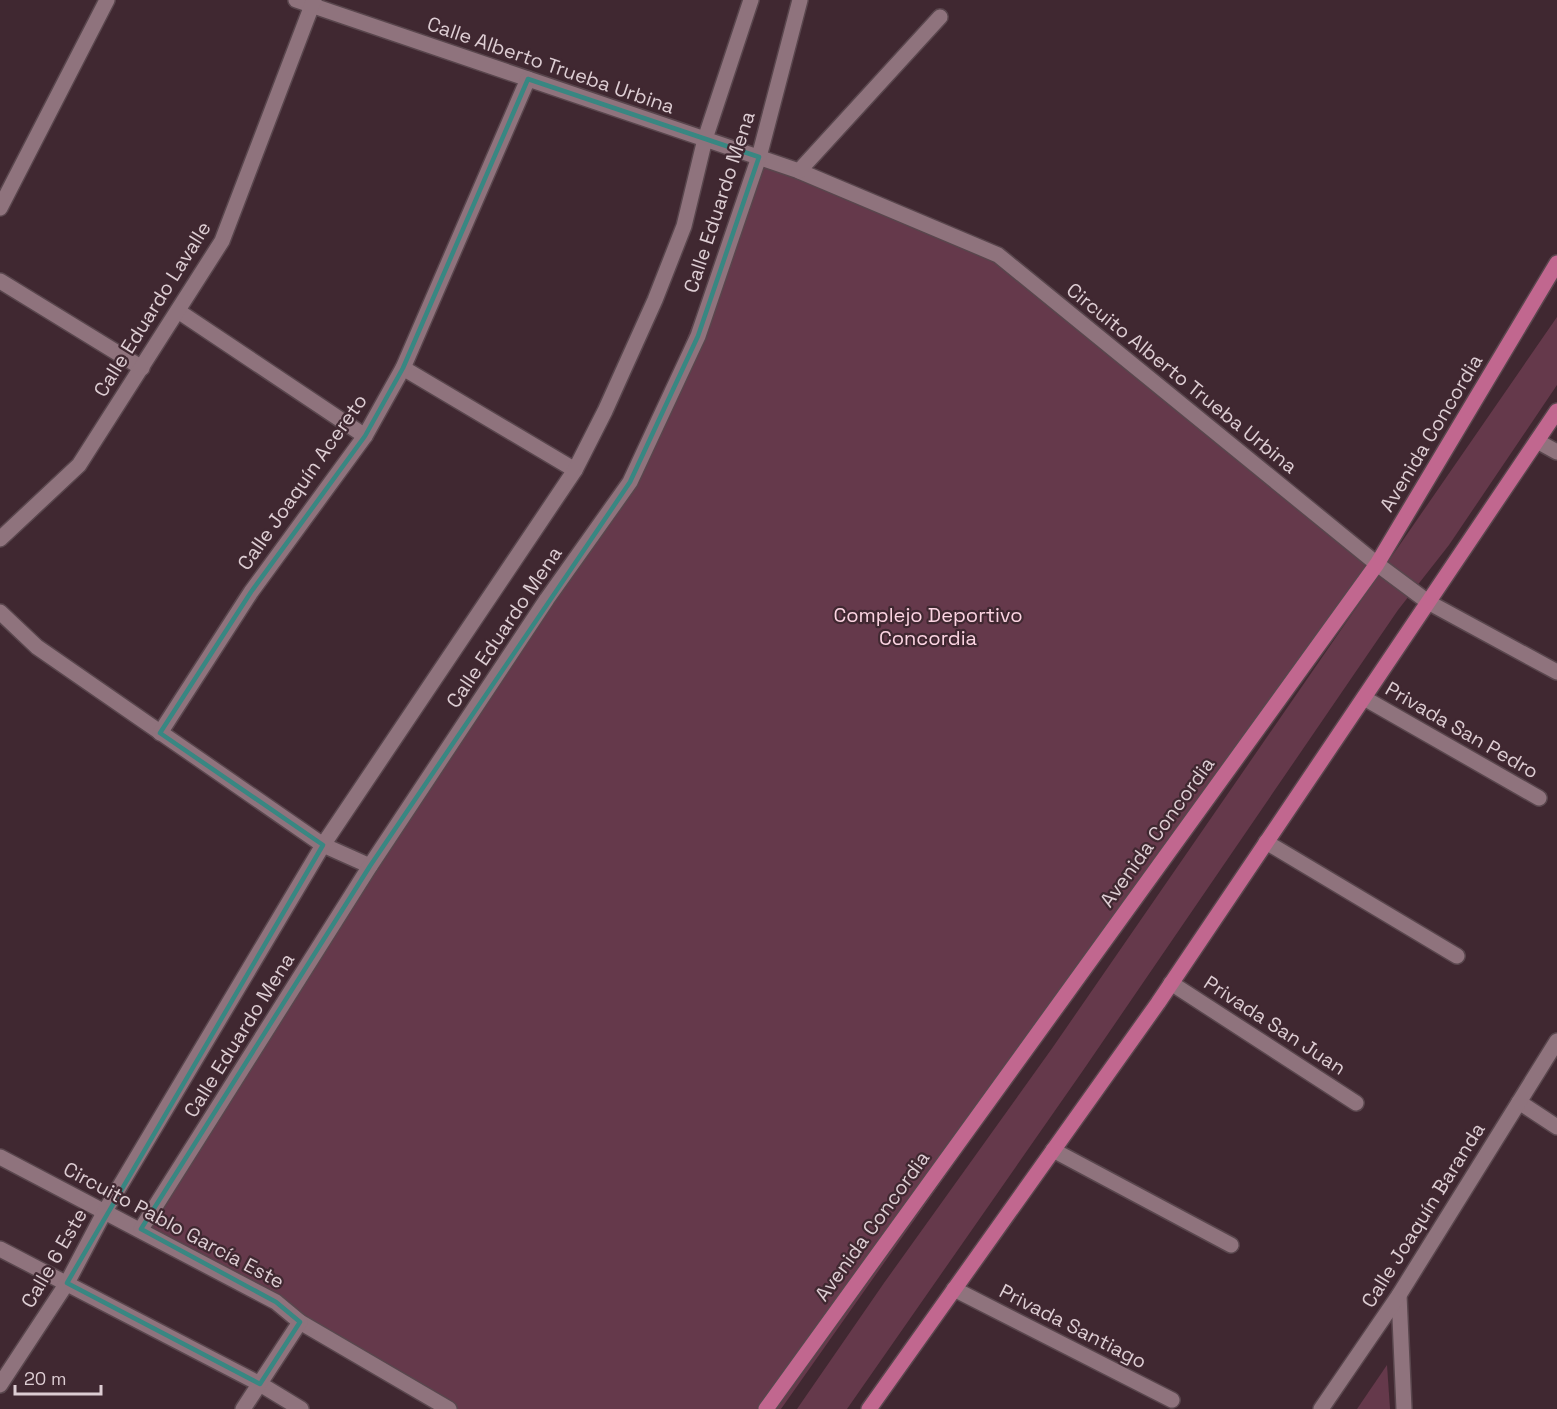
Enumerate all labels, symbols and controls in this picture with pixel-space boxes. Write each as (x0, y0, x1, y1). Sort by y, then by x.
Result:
street label: Calle Alberto Trueba Urbina (424, 10, 678, 120)
street label: Calle Eduardo Mena (677, 108, 761, 296)
street label: Calle Eduardo Lavalle (87, 216, 217, 402)
street label: Circuito Alberto Trueba Urbina (1061, 277, 1303, 479)
street label: Avenida Concordia (1374, 349, 1488, 517)
street label: Calle Joaquín Acereto (231, 389, 373, 575)
street label: Calle Eduardo Mena (440, 541, 568, 713)
park label: Complejo Deportivo Concordia (833, 602, 1023, 651)
street label: Privada San Pedro (1381, 676, 1543, 784)
street label: Avenida Concordia (1094, 752, 1220, 912)
street label: Calle Eduardo Mena (178, 948, 300, 1122)
street label: Privada San Juan (1199, 969, 1351, 1081)
street label: Calle Joaquín Baranda (1355, 1118, 1491, 1312)
street label: Avenida Concordia (809, 1146, 935, 1306)
street label: Circuito Pablo García Este (59, 1156, 289, 1294)
street label: Calle 6 Este (15, 1204, 93, 1312)
street label: Privada Santiago (995, 1278, 1151, 1374)
scale bar (15, 1358, 100, 1396)
text: 20 m (24, 1367, 67, 1390)

